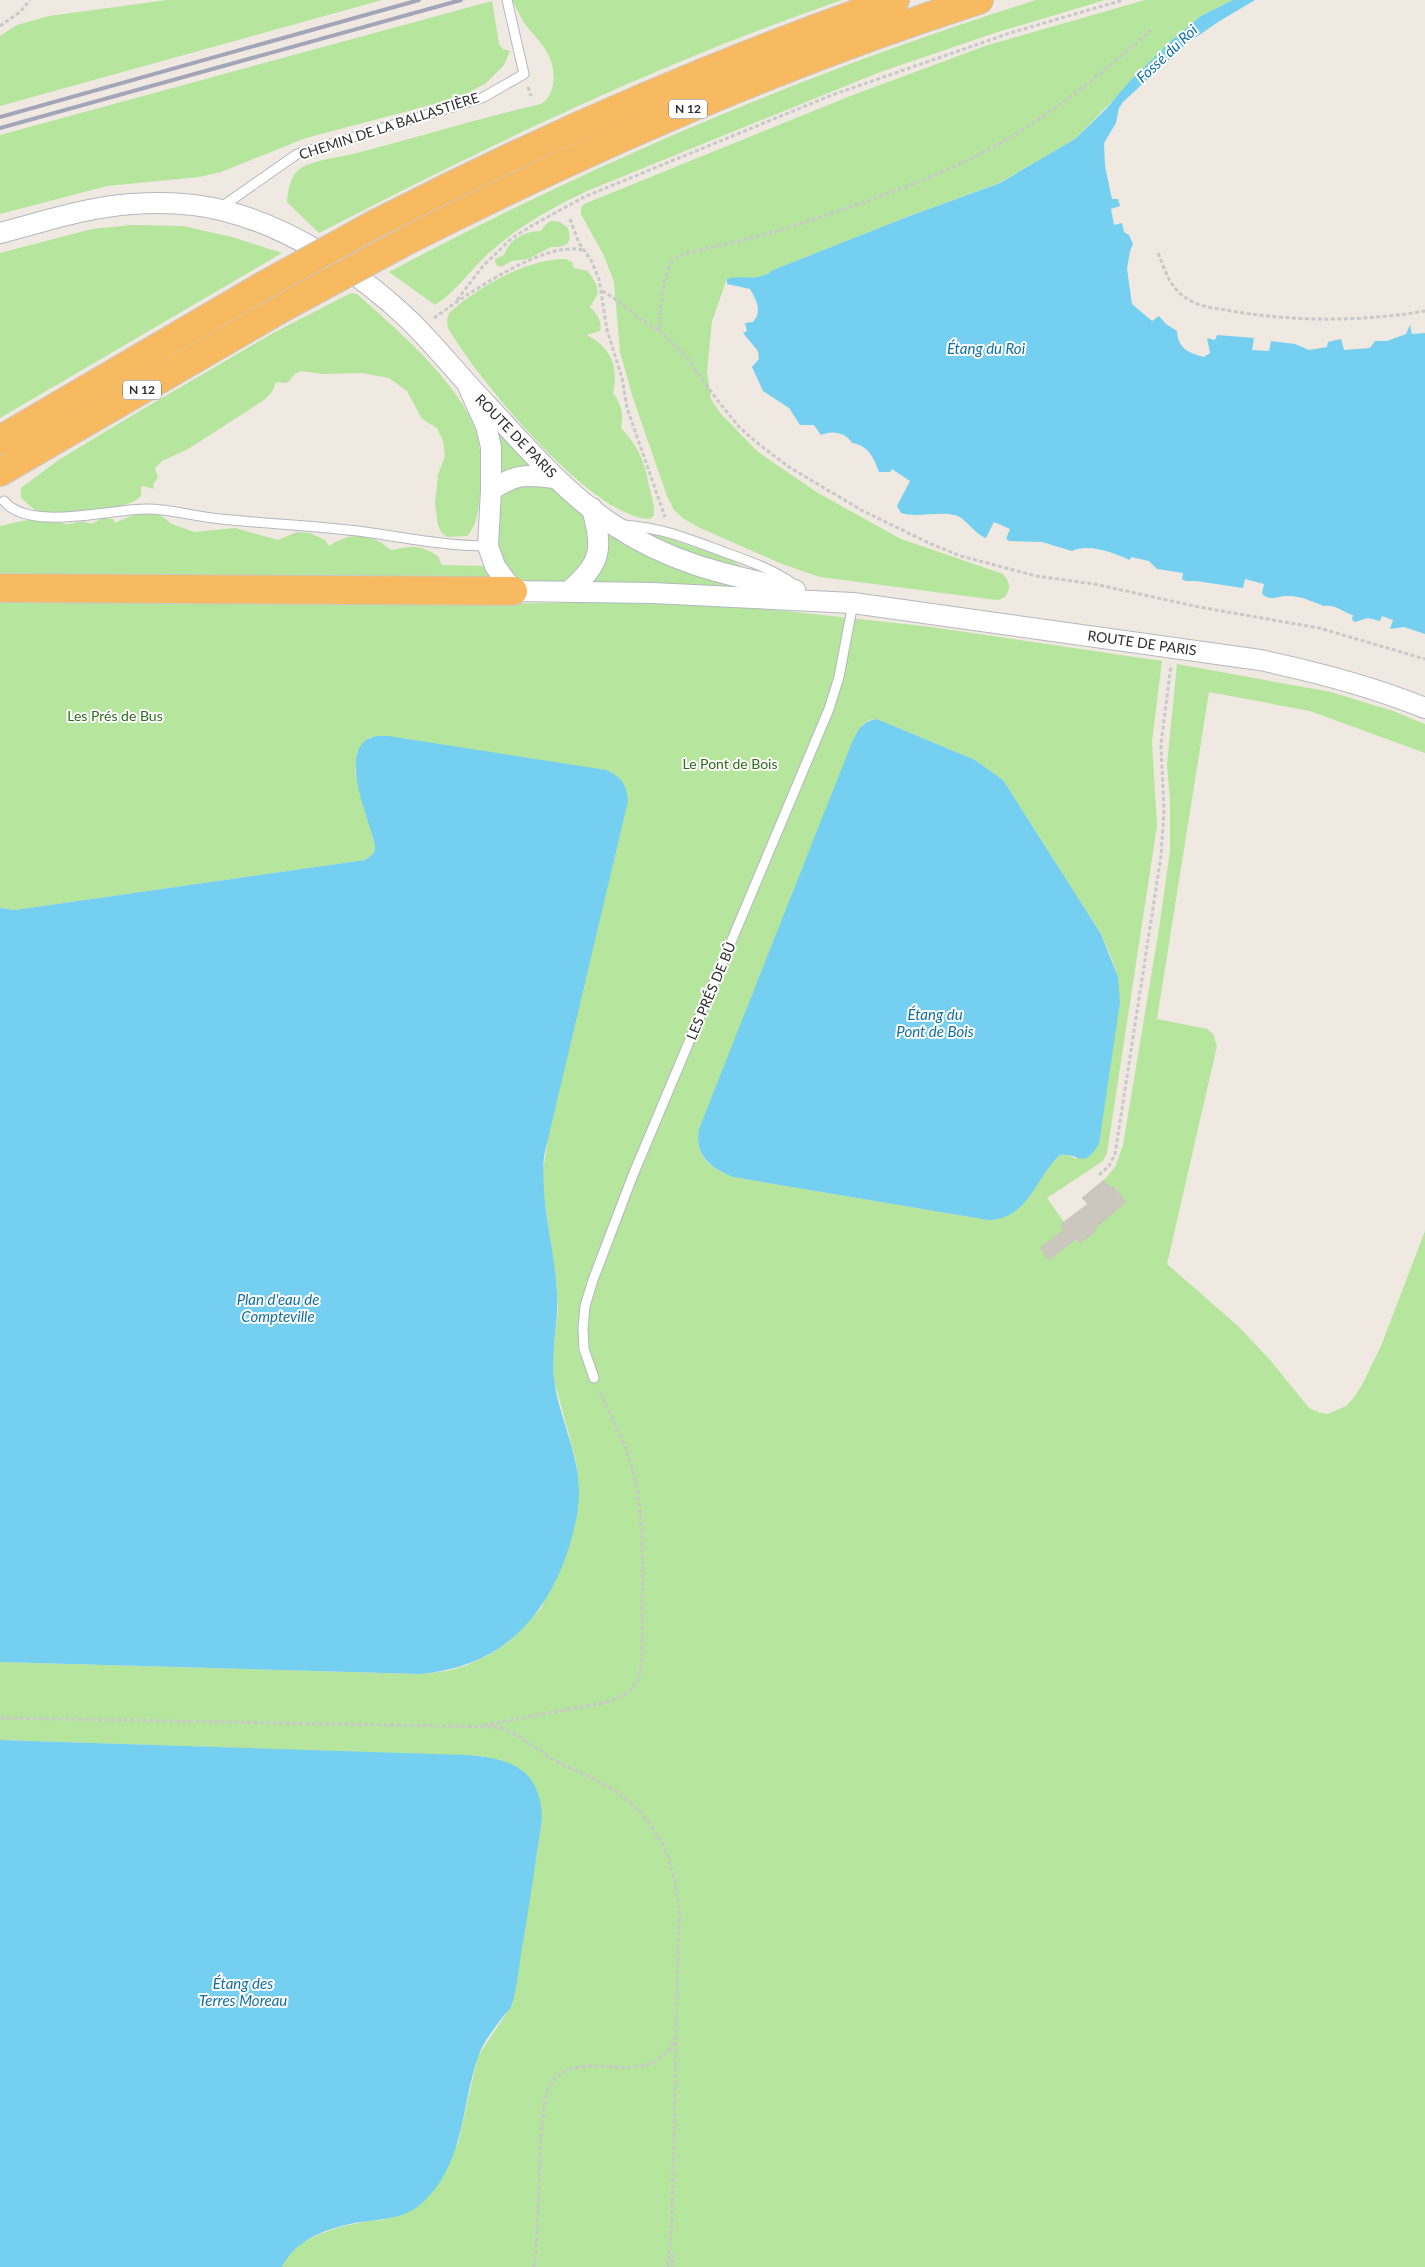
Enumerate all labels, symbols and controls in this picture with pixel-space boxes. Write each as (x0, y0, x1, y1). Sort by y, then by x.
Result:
water label: Fossé du Roi (1132, 20, 1201, 86)
street label: CHEMIN DE LA BALLASTIÈRE (297, 88, 481, 163)
road number: N 12 (669, 100, 707, 118)
water label: Étang du Roi (947, 339, 1026, 357)
road number: N 12 (123, 380, 161, 400)
street label: ROUTE DE PARIS (472, 390, 561, 481)
street label: ROUTE DE PARIS (1086, 626, 1198, 659)
park label: Les Prés de Bus (67, 707, 163, 724)
park label: Le Pont de Bois (682, 755, 778, 772)
street label: LES PRÉS DE BÛ (682, 939, 739, 1042)
water label: Étang du Pont de Bois (896, 1005, 974, 1040)
water label: Plan d'eau de Compteville (237, 1290, 319, 1325)
water label: Étang des Terres Moreau (199, 1974, 287, 2009)

